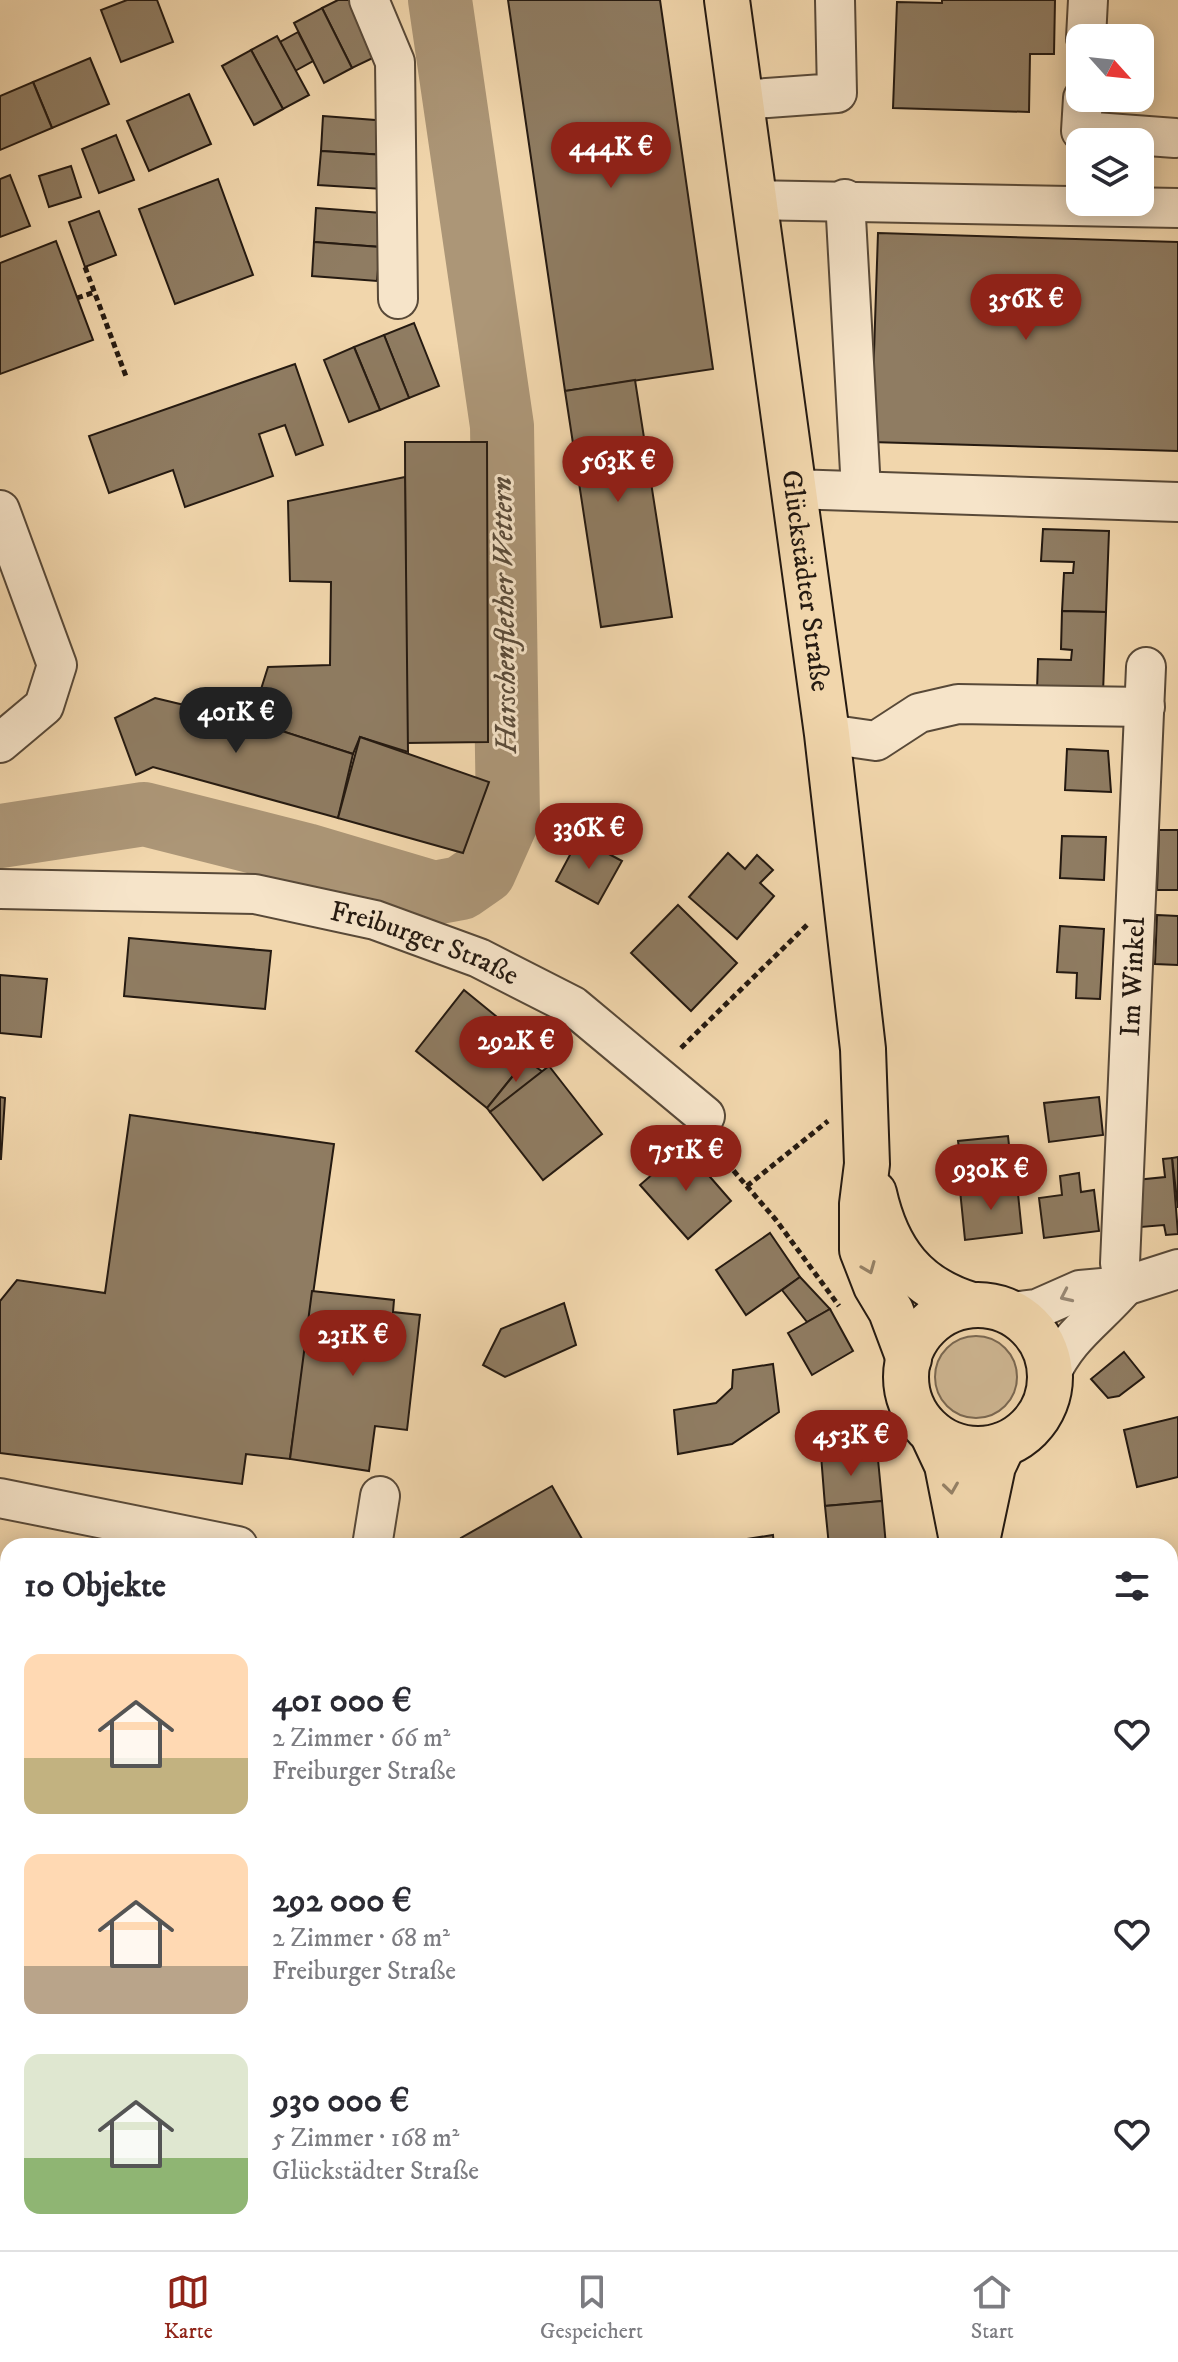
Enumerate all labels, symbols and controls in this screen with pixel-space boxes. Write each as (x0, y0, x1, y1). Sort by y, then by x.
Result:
north arrow (1066, 24, 1154, 112)
map controls (1066, 24, 1154, 216)
pin: 444K € (546, 122, 676, 190)
button: layers (1066, 128, 1154, 216)
text: 444K € (569, 131, 653, 164)
pin: 356K € (961, 274, 1091, 342)
text: 356K € (988, 283, 1064, 316)
pin: 563K € (553, 436, 683, 504)
text: 563K € (580, 445, 656, 478)
street label: Glückstädter Straße (774, 468, 839, 694)
water label: Harschenflether Wettern (484, 476, 527, 755)
pin: 401K € (171, 687, 301, 755)
text: 401K € (197, 696, 275, 729)
pin: 336K € (524, 803, 654, 871)
text: 336K € (553, 812, 625, 845)
street label: Freiburger Straße (327, 893, 525, 993)
street label: Im Winkel (1112, 916, 1153, 1037)
pin: 292K € (451, 1016, 581, 1084)
text: 292K € (477, 1025, 555, 1058)
pin: 751K € (621, 1125, 751, 1193)
text: 751K € (648, 1134, 724, 1167)
pin: 930K € (926, 1144, 1056, 1212)
text: 930K € (953, 1153, 1029, 1186)
one-way arrow (859, 1260, 875, 1274)
one-way arrow (1060, 1287, 1075, 1303)
pin: 231K € (288, 1310, 418, 1378)
text: 231K € (317, 1319, 389, 1352)
pin: 453K € (786, 1410, 916, 1478)
text: 453K € (813, 1419, 889, 1452)
one-way arrow (942, 1481, 959, 1495)
icon: filters (1110, 1564, 1154, 1608)
text: 10 Objekte (24, 1565, 166, 1607)
text: 401 000 € (272, 1680, 412, 1722)
icon: home (88, 1686, 184, 1782)
icon: heart (1110, 1712, 1154, 1756)
text: 2 Zimmer · 66 m² (272, 1722, 450, 1755)
text: Freiburger Straße (272, 1755, 456, 1788)
text: 292 000 € (272, 1880, 412, 1922)
icon: home (88, 1886, 184, 1982)
icon: heart (1110, 1912, 1154, 1956)
text: 2 Zimmer · 68 m² (272, 1922, 450, 1955)
text: Freiburger Straße (272, 1955, 456, 1988)
text: 930 000 € (272, 2080, 409, 2122)
icon: home (88, 2086, 184, 2182)
icon: heart (1110, 2112, 1154, 2156)
text: 5 Zimmer · 168 m² (272, 2122, 459, 2155)
text: Glückstädter Straße (272, 2155, 479, 2188)
tab: Karte (164, 2270, 213, 2345)
tab: Gespeichert (540, 2270, 643, 2345)
tab: Start (970, 2270, 1014, 2345)

